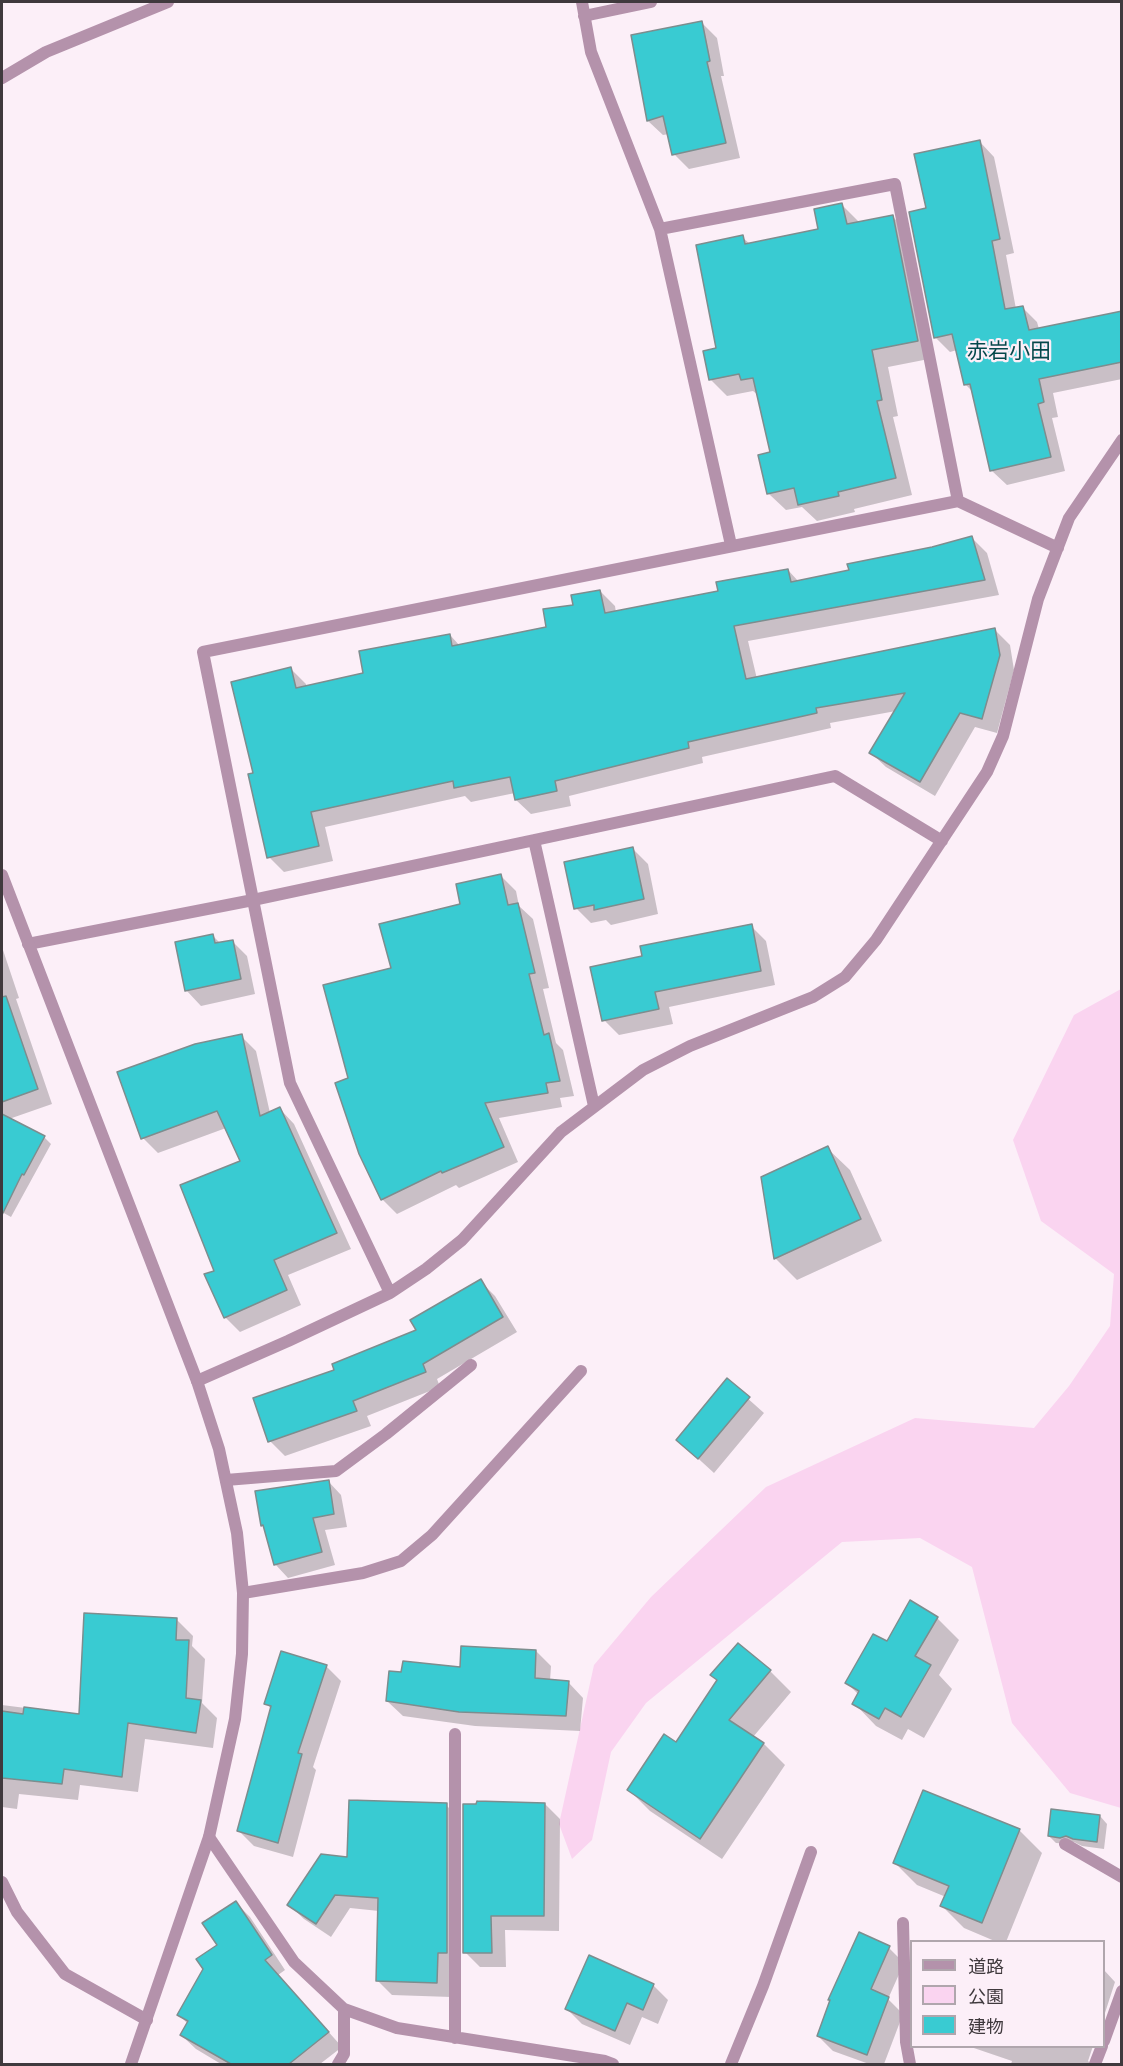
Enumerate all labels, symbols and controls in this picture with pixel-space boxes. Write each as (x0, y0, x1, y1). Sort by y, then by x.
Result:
district label: 赤岩小田 (967, 339, 1051, 365)
legend (910, 1940, 1105, 2048)
text: 道路 (968, 1957, 1004, 1977)
text: 公園 (968, 1987, 1004, 2007)
text: 建物 (968, 2017, 1004, 2037)

